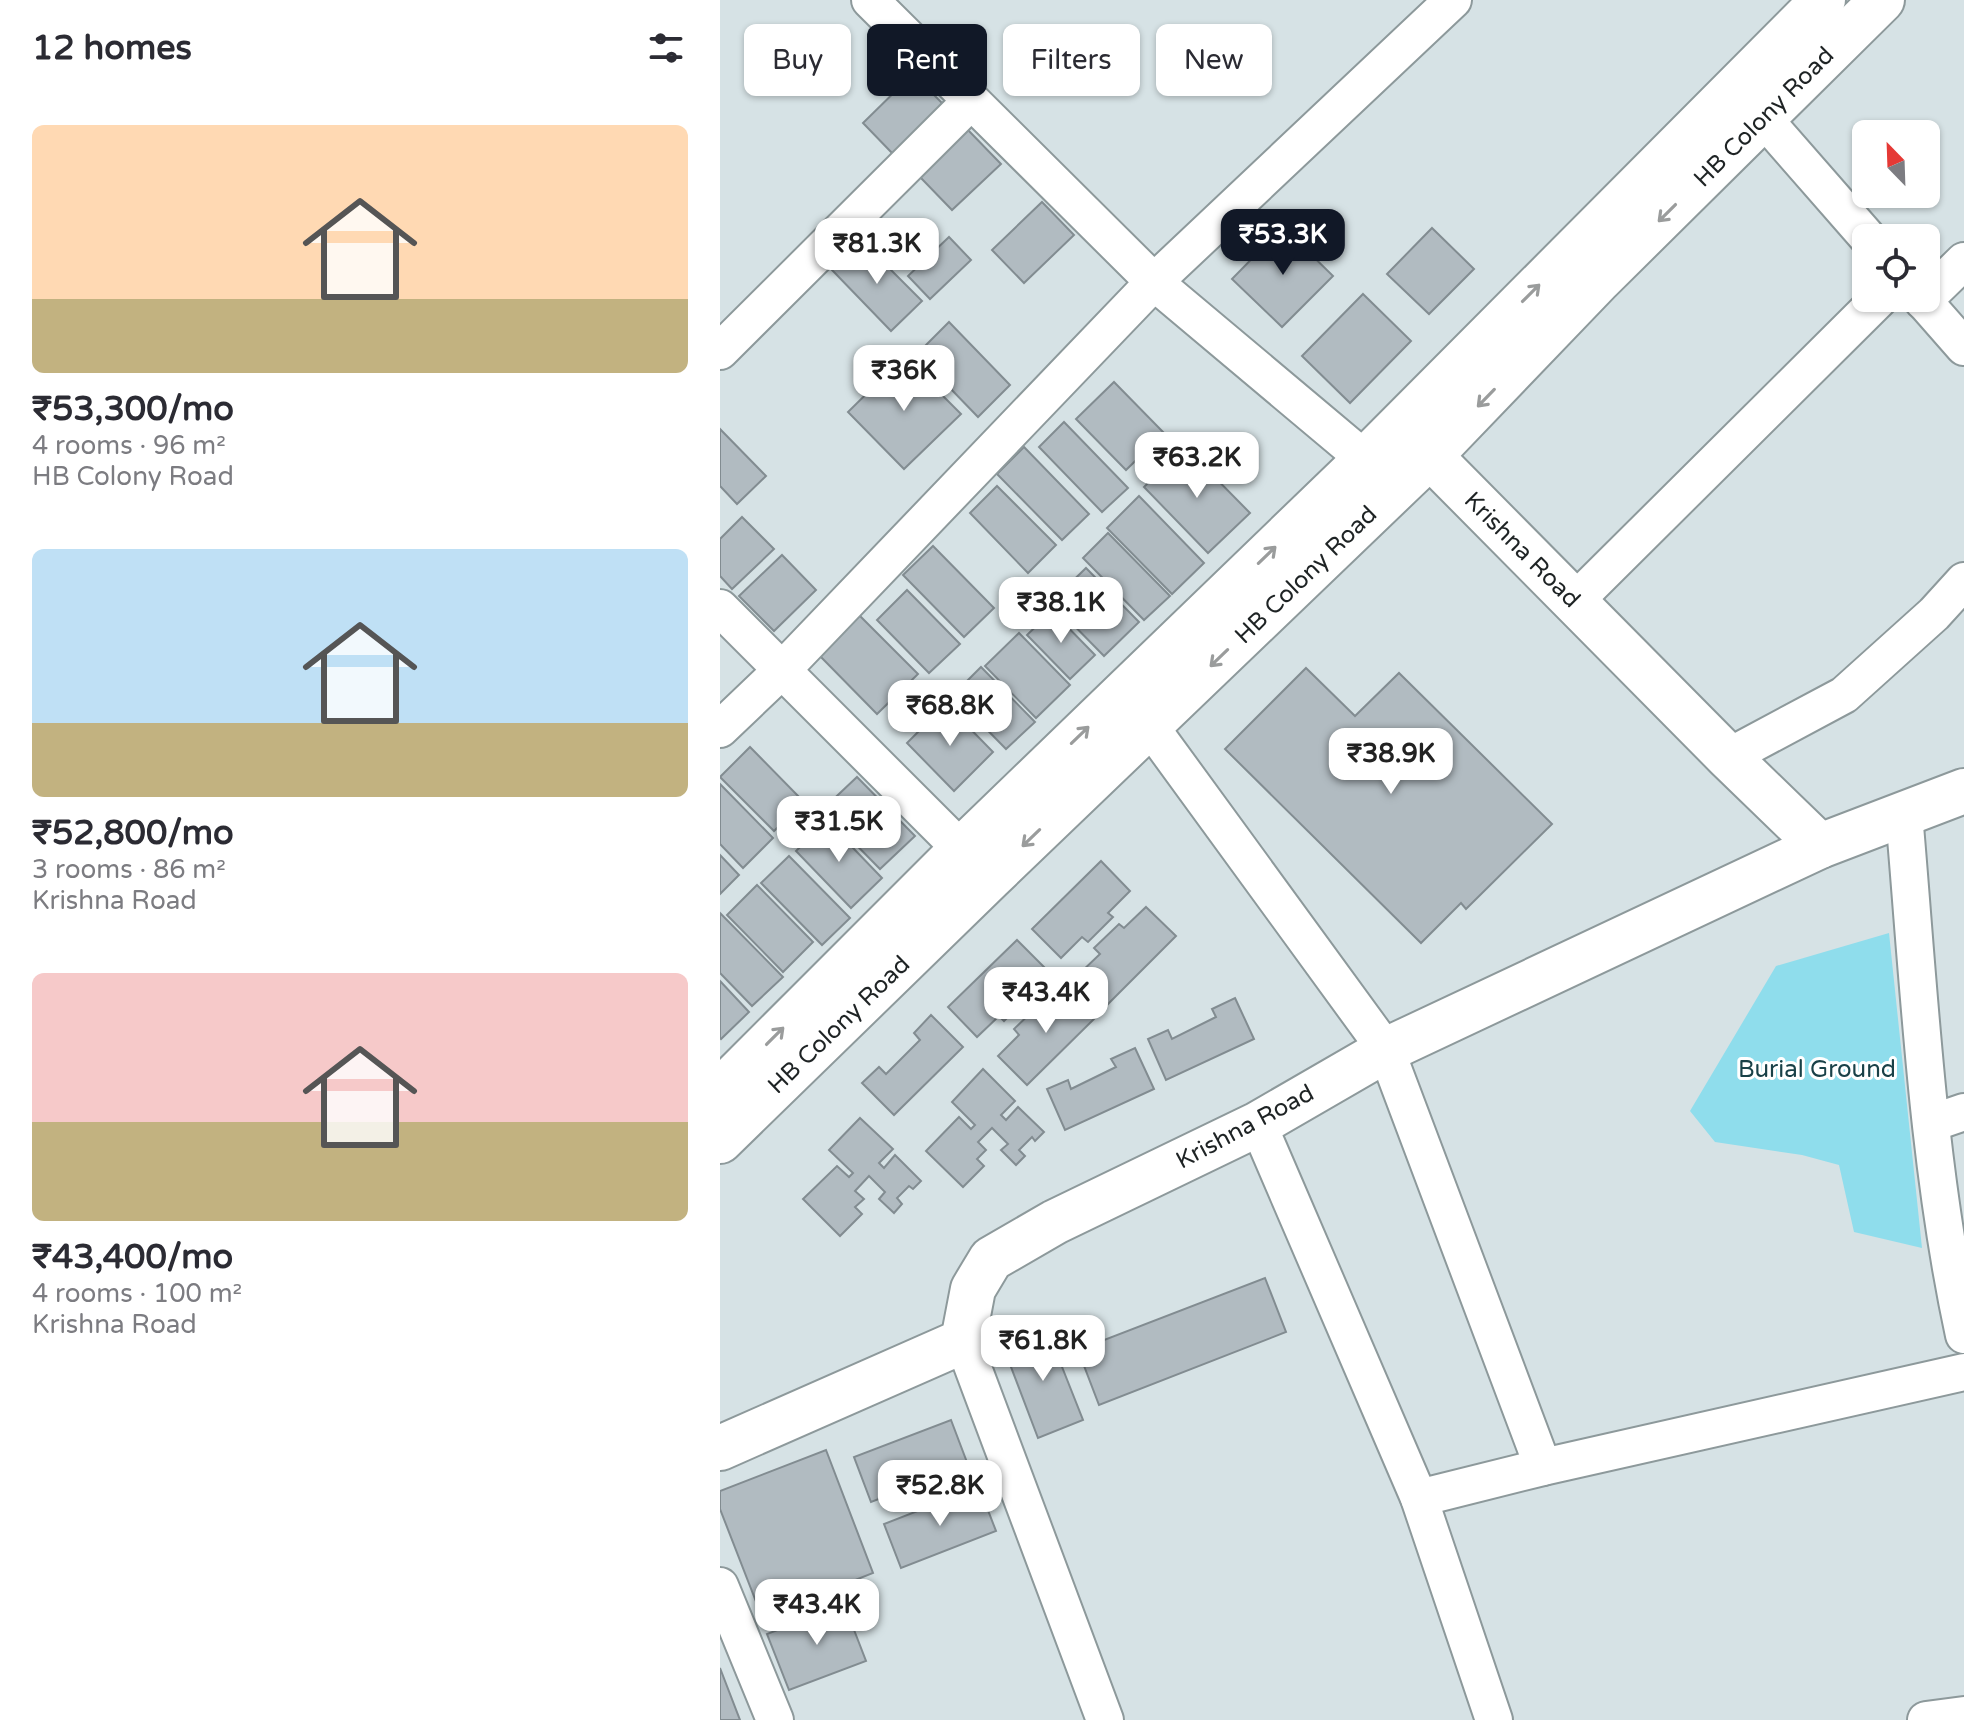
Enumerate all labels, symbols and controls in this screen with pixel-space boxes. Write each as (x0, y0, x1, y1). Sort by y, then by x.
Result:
chip: Buy (744, 24, 851, 96)
chip: Rent (867, 24, 987, 96)
chip: Filters (1003, 24, 1140, 96)
chip: New (1156, 24, 1272, 96)
icon: filters (644, 26, 688, 70)
text: 12 homes (32, 28, 192, 69)
street label: HB Colony Road (1688, 41, 1840, 193)
north arrow (1852, 120, 1940, 208)
map controls (1852, 120, 1940, 312)
icon: home (288, 177, 432, 321)
one-way arrow (1657, 203, 1677, 222)
pin: ₹53.3K (1218, 209, 1348, 277)
pin: ₹81.3K (812, 218, 942, 286)
text: ₹53.3K (1239, 219, 1327, 250)
button: locate (1852, 224, 1940, 312)
text: ₹81.3K (833, 228, 921, 259)
one-way arrow (1521, 284, 1540, 303)
pin: ₹36K (857, 345, 951, 413)
text: ₹36K (871, 355, 937, 386)
one-way arrow (1477, 388, 1495, 408)
text: ₹53,300/mo (32, 389, 234, 430)
text: 4 rooms · 96 m² (32, 430, 226, 461)
pin: ₹63.2K (1132, 432, 1262, 500)
text: ₹63.2K (1153, 442, 1241, 473)
text: HB Colony Road (32, 461, 234, 492)
street label: Krishna Road (1458, 486, 1586, 614)
street label: HB Colony Road (1229, 500, 1383, 650)
one-way arrow (1257, 545, 1277, 564)
pin: ₹38.1K (996, 577, 1126, 645)
text: ₹38.1K (1017, 587, 1105, 618)
icon: home (288, 601, 432, 745)
one-way arrow (1210, 648, 1229, 667)
pin: ₹68.8K (885, 680, 1015, 748)
text: ₹68.8K (906, 690, 994, 721)
one-way arrow (1070, 726, 1090, 745)
pin: ₹38.9K (1326, 728, 1456, 796)
text: ₹38.9K (1347, 738, 1435, 769)
pin: ₹31.5K (774, 796, 904, 864)
text: ₹31.5K (795, 806, 883, 837)
text: ₹52,800/mo (32, 813, 234, 854)
one-way arrow (1022, 828, 1041, 847)
text: 3 rooms · 86 m² (32, 854, 226, 885)
text: Krishna Road (32, 885, 197, 916)
street label: HB Colony Road (762, 950, 916, 1100)
pin: ₹43.4K (981, 967, 1111, 1035)
text: ₹43.4K (1002, 977, 1090, 1008)
icon: home (288, 1025, 432, 1169)
one-way arrow (765, 1027, 784, 1046)
park label: Burial Ground (1738, 1055, 1896, 1084)
street label: Krishna Road (1171, 1079, 1319, 1175)
text: ₹43,400/mo (32, 1237, 233, 1278)
text: 4 rooms · 100 m² (32, 1278, 242, 1309)
text: Krishna Road (32, 1309, 197, 1340)
pin: ₹61.8K (978, 1315, 1108, 1383)
text: ₹61.8K (999, 1325, 1087, 1356)
pin: ₹52.8K (875, 1460, 1005, 1528)
text: ₹52.8K (896, 1470, 984, 1501)
pin: ₹43.4K (752, 1579, 882, 1647)
text: ₹43.4K (773, 1589, 861, 1620)

